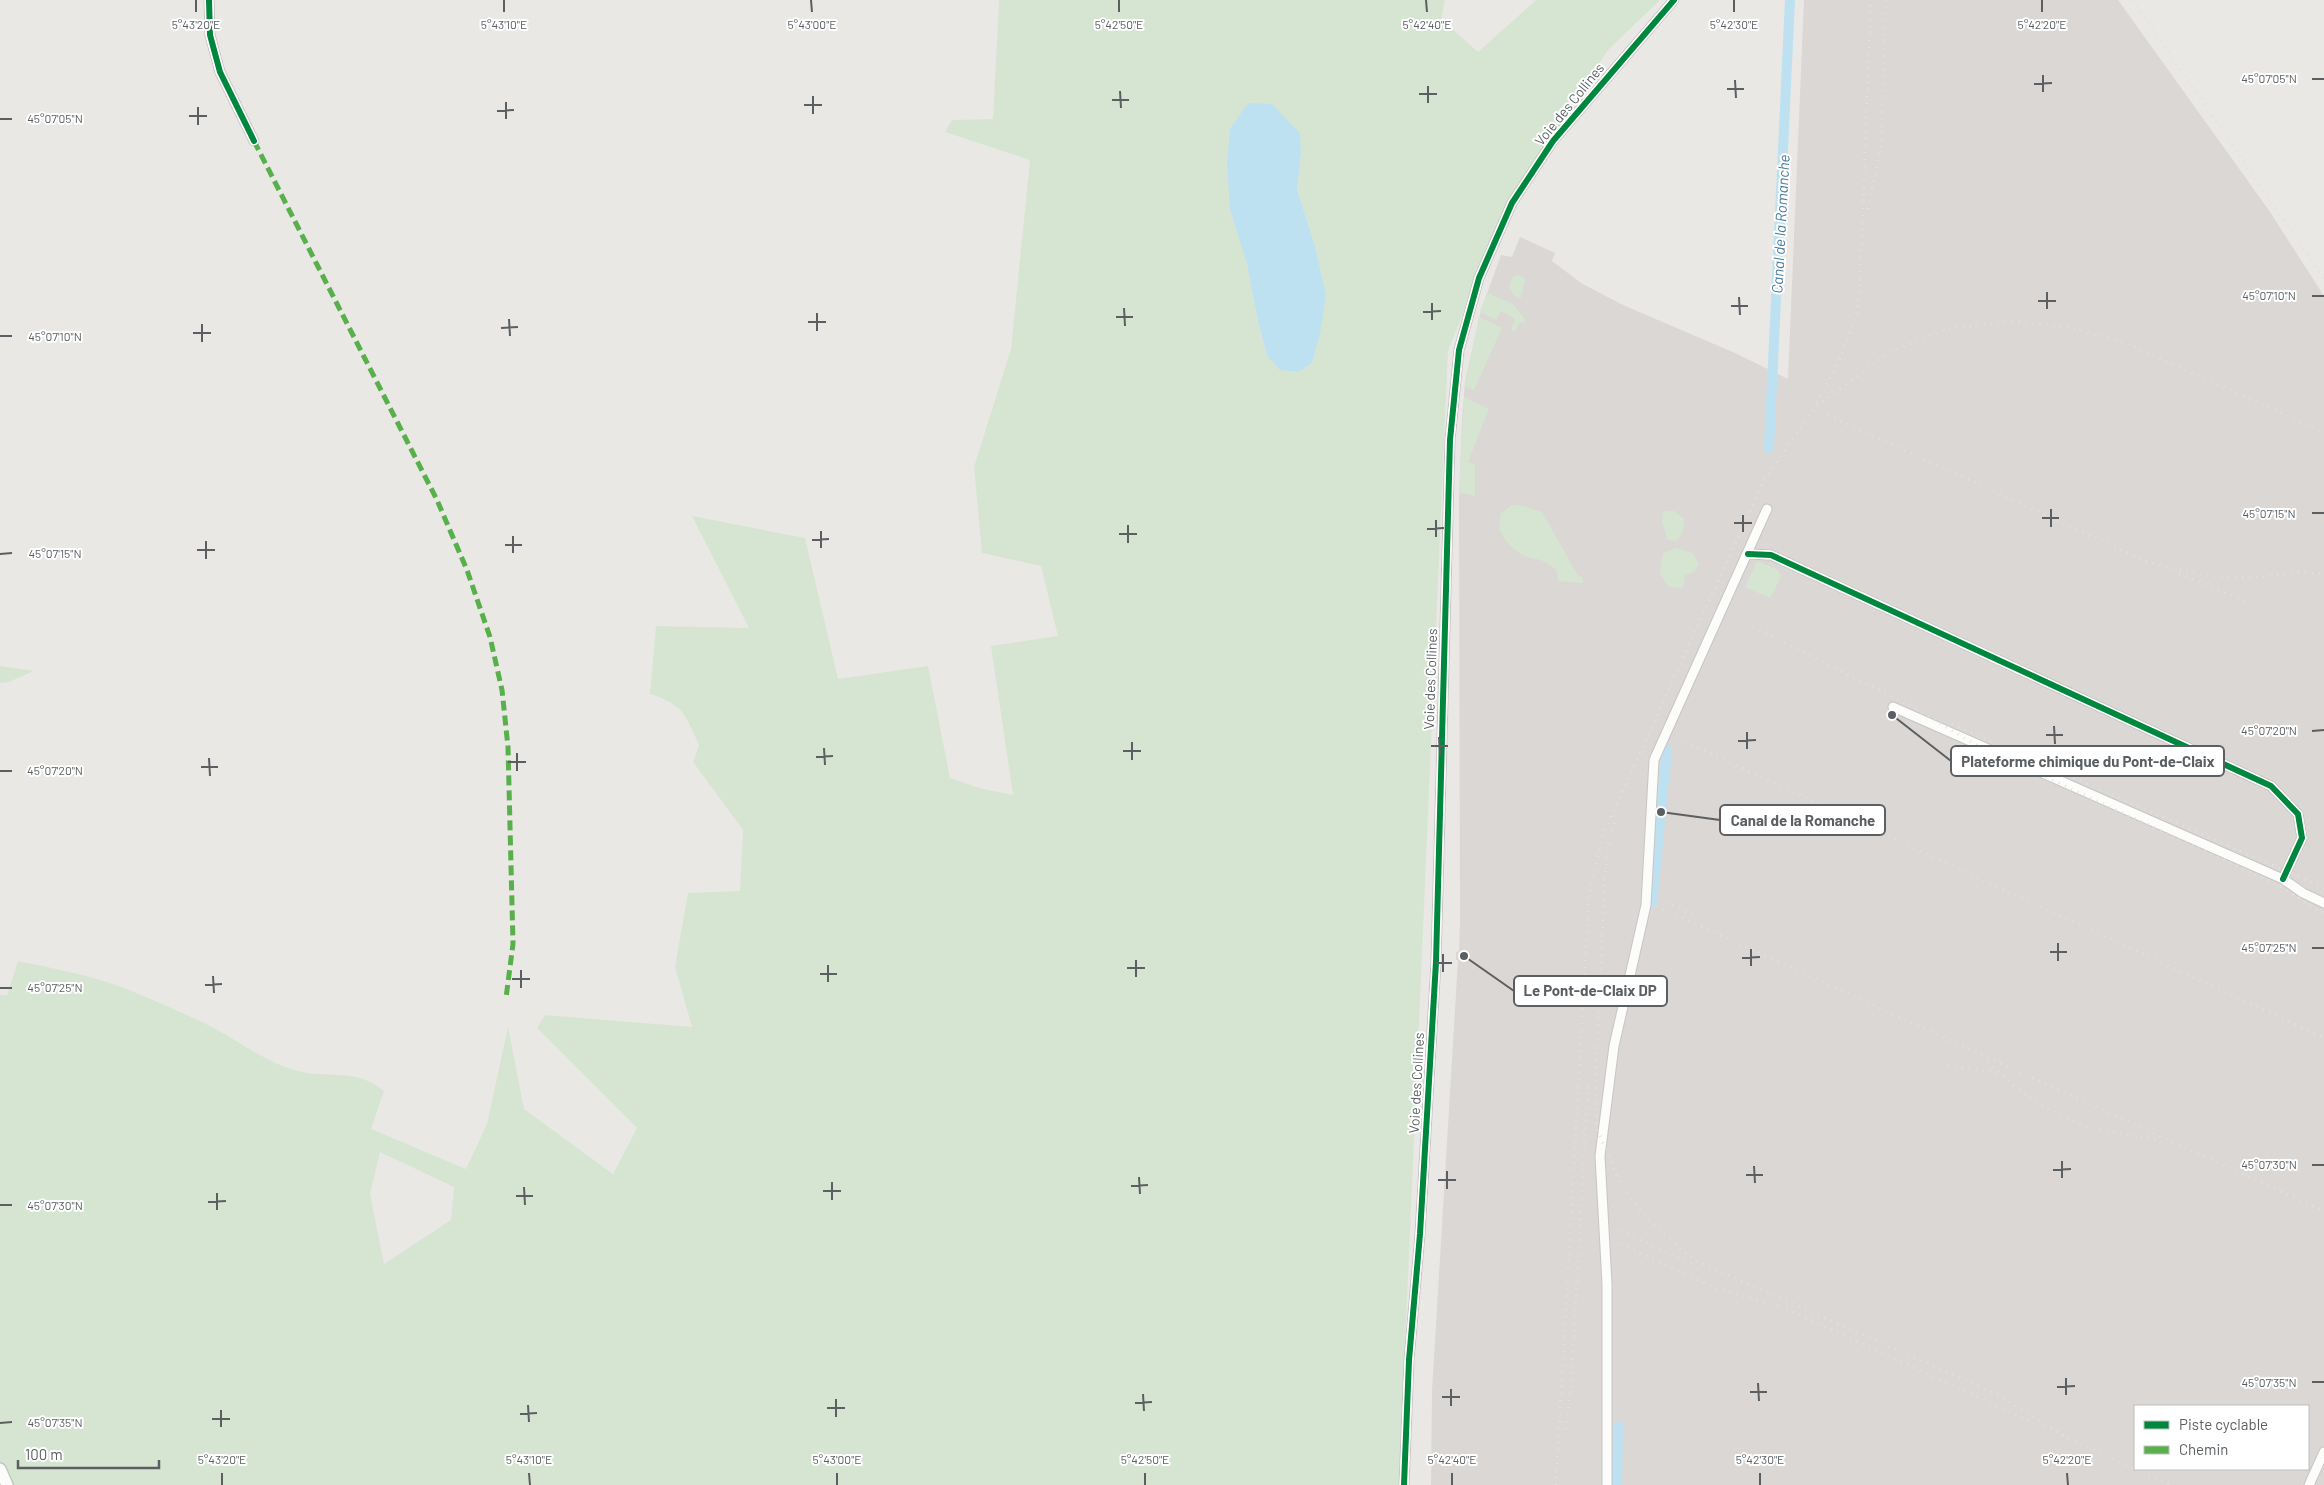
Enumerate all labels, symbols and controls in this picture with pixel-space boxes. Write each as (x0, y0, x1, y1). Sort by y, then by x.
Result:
text: 5°43'20"E (172, 17, 220, 31)
text: 5°43'10"E (481, 17, 527, 31)
text: 5°43'00"E (787, 17, 837, 31)
text: 5°42'50"E (1095, 17, 1143, 31)
text: 5°42'40"E (1402, 17, 1452, 31)
text: 5°42'30"E (1710, 17, 1758, 31)
text: 5°42'20"E (2018, 17, 2067, 31)
street label: Voie des Collines (1531, 59, 1608, 149)
text: 45°07'05"N (2241, 71, 2297, 85)
text: 45°07'05"N (27, 111, 83, 125)
water label: Canal de la Romanche (1767, 154, 1793, 294)
text: 45°07'10"N (2242, 288, 2296, 302)
text: 45°07'10"N (28, 329, 82, 343)
text: 45°07'15"N (2242, 506, 2296, 520)
text: 45°07'15"N (28, 546, 82, 560)
street label: Voie des Collines (1420, 628, 1440, 730)
text: 45°07'20"N (2241, 723, 2297, 737)
callout: Plateforme chimique du Pont-de-Claix (1951, 746, 2224, 776)
text: Plateforme chimique du Pont-de-Claix (1961, 752, 2215, 770)
text: 45°07'20"N (27, 763, 83, 777)
callout: Canal de la Romanche (1720, 805, 1885, 835)
text: Canal de la Romanche (1731, 811, 1875, 829)
text: 45°07'25"N (2241, 940, 2297, 954)
callout: Le Pont-de-Claix DP (1514, 976, 1667, 1006)
text: 45°07'25"N (27, 980, 83, 994)
text: Le Pont-de-Claix DP (1523, 981, 1657, 999)
street label: Voie des Collines (1405, 1032, 1427, 1134)
text: 45°07'30"N (2241, 1157, 2297, 1171)
text: 45°07'30"N (27, 1198, 83, 1212)
text: 45°07'35"N (2241, 1375, 2297, 1389)
legend (2134, 1405, 2309, 1470)
text: 45°07'35"N (27, 1415, 83, 1429)
text: Piste cyclable (2179, 1415, 2268, 1433)
scale bar (18, 1438, 159, 1470)
text: Chemin (2179, 1440, 2228, 1458)
text: 100 m (25, 1445, 63, 1463)
text: 5°43'20"E (198, 1452, 246, 1466)
text: 5°43'10"E (506, 1452, 552, 1466)
text: 5°43'00"E (812, 1452, 862, 1466)
text: 5°42'50"E (1121, 1452, 1169, 1466)
text: 5°42'40"E (1427, 1452, 1477, 1466)
text: 5°42'30"E (1736, 1452, 1784, 1466)
text: 5°42'20"E (2043, 1452, 2092, 1466)

